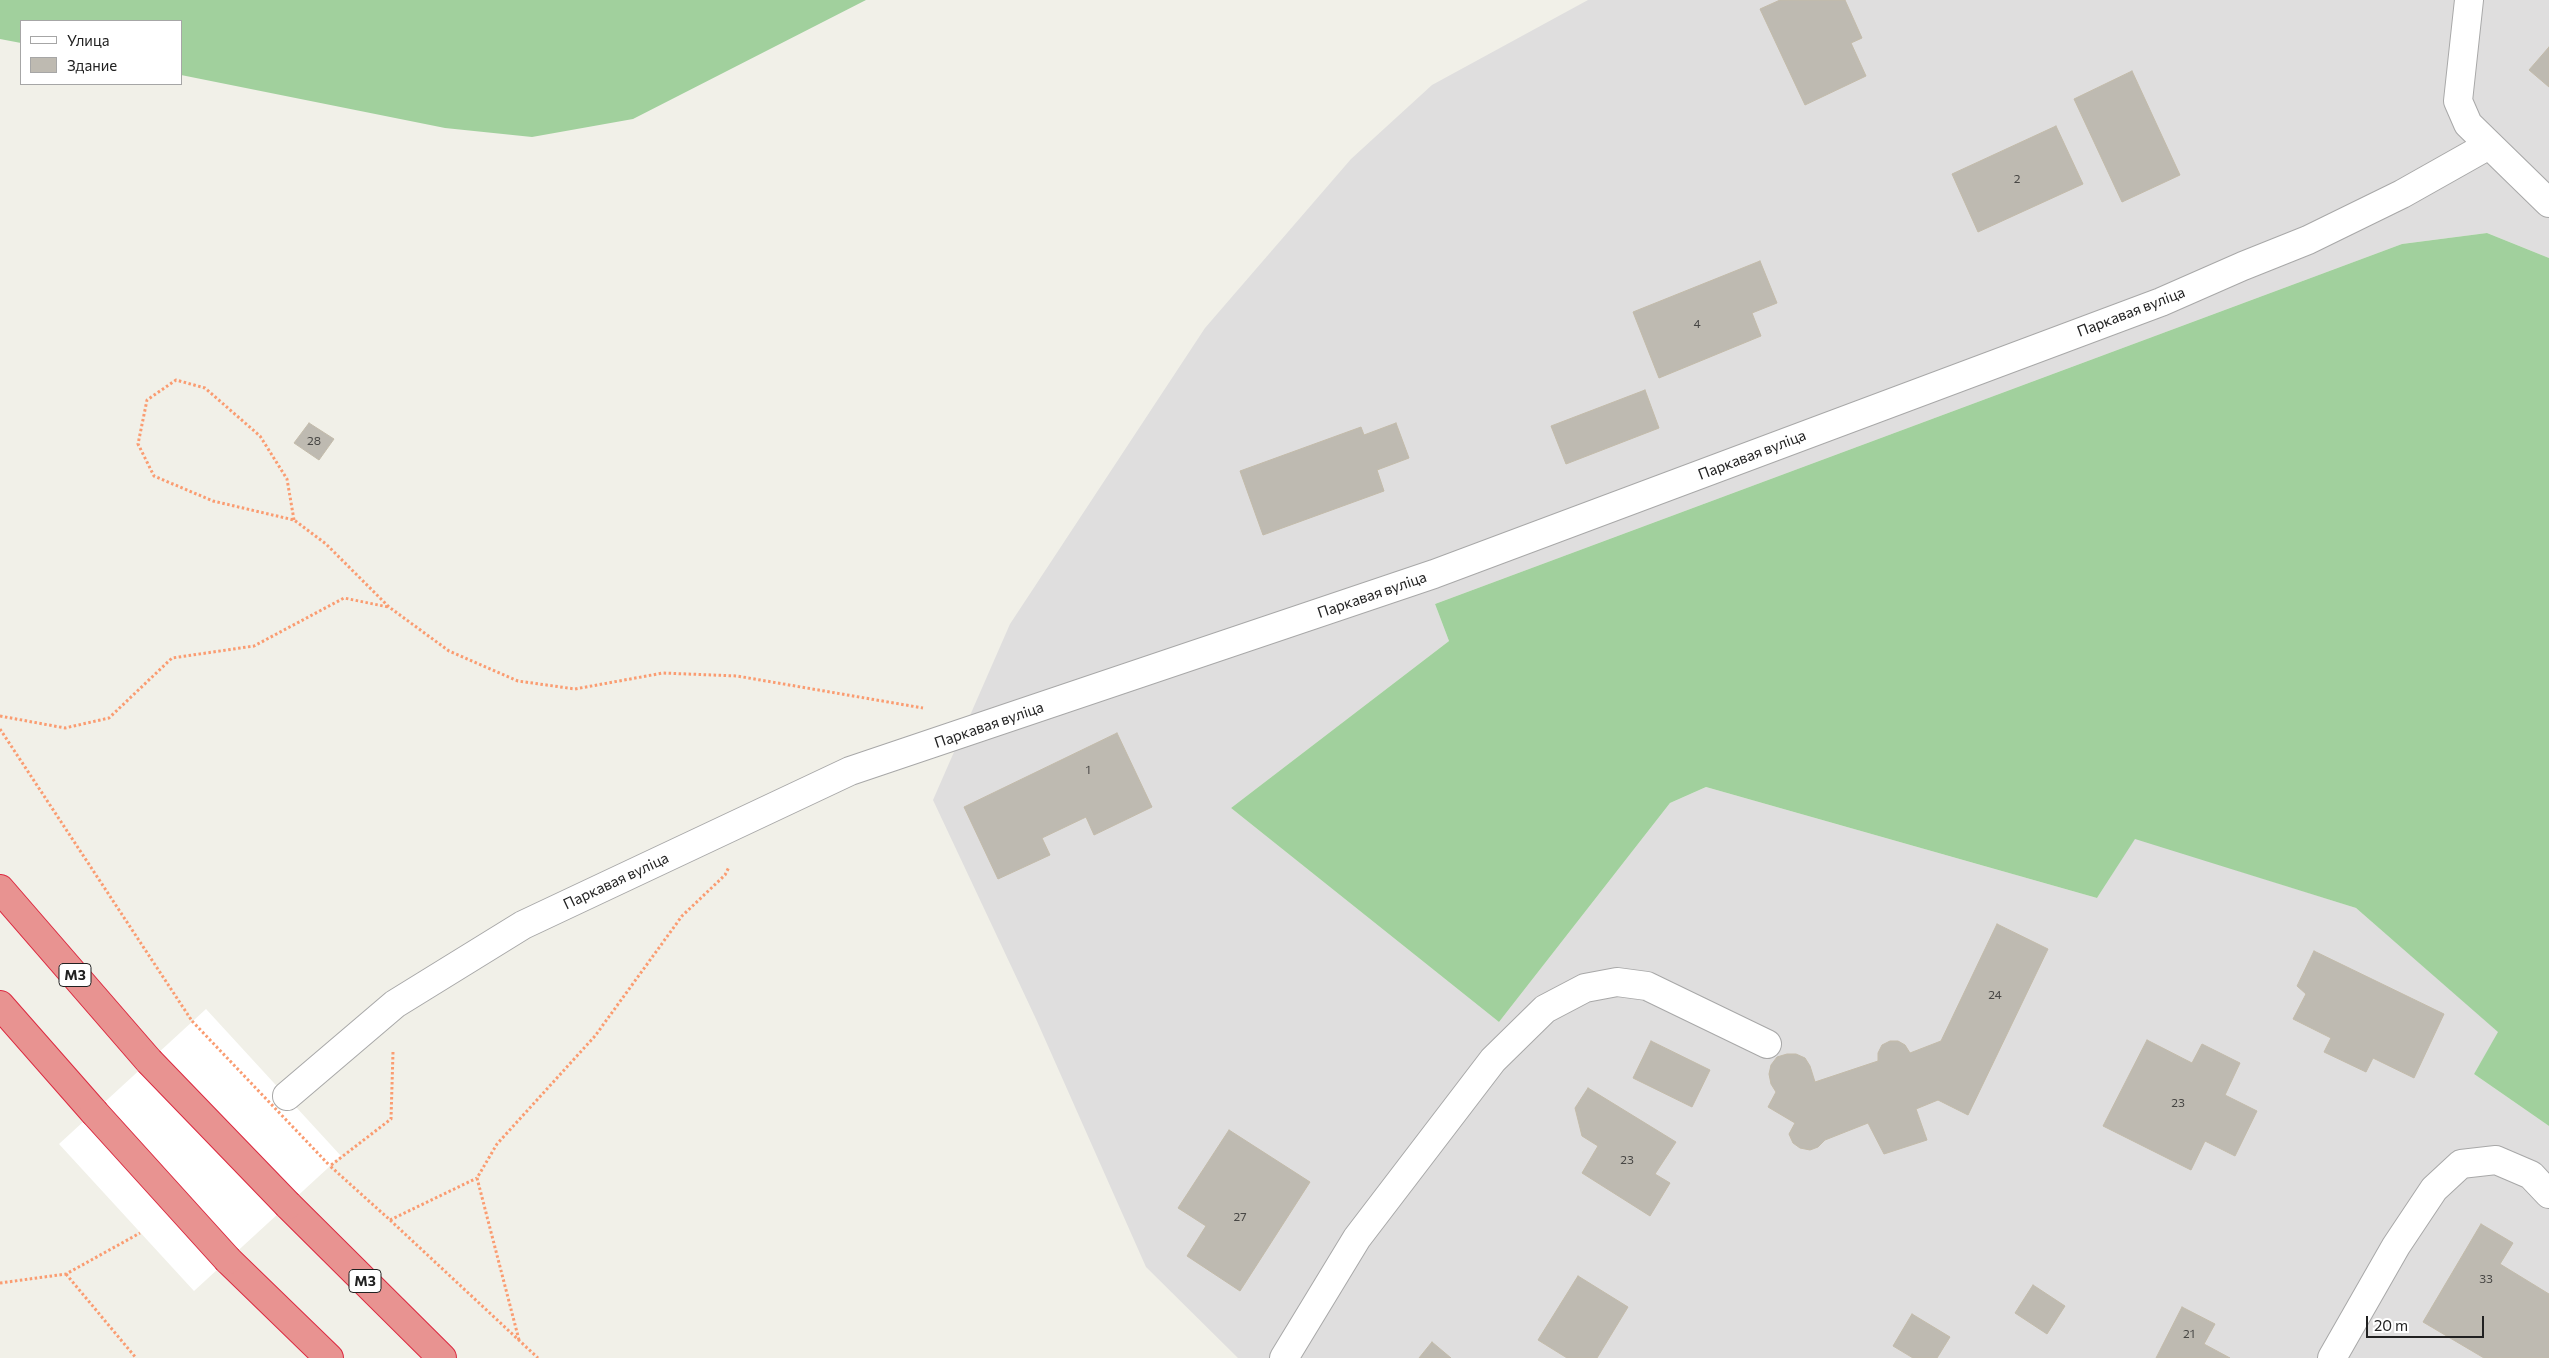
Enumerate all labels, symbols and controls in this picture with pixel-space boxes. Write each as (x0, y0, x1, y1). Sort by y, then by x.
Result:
legend (20, 20, 182, 85)
text: Улица (67, 31, 109, 49)
text: Здание (67, 56, 117, 74)
house number: 2 (2014, 172, 2020, 186)
street label: Паркавая вуліца (2074, 283, 2188, 341)
house number: 4 (1693, 317, 1701, 331)
street label: Паркавая вуліца (1695, 426, 1809, 484)
house number: 28 (307, 434, 321, 448)
street label: Паркавая вуліца (1315, 568, 1429, 622)
street label: Паркавая вуліца (932, 698, 1046, 752)
house number: 1 (1085, 763, 1091, 777)
street label: Паркавая вуліца (560, 849, 672, 913)
road number: М3 (59, 964, 91, 986)
house number: 24 (1988, 988, 2002, 1002)
house number: 23 (2171, 1096, 2185, 1110)
house number: 23 (1620, 1153, 1634, 1167)
house number: 27 (1234, 1210, 1246, 1224)
road number: М3 (349, 1270, 381, 1292)
house number: 33 (2479, 1272, 2493, 1286)
scale bar (2369, 1306, 2486, 1338)
text: 20 m (2374, 1316, 2408, 1334)
house number: 21 (2183, 1327, 2195, 1341)

